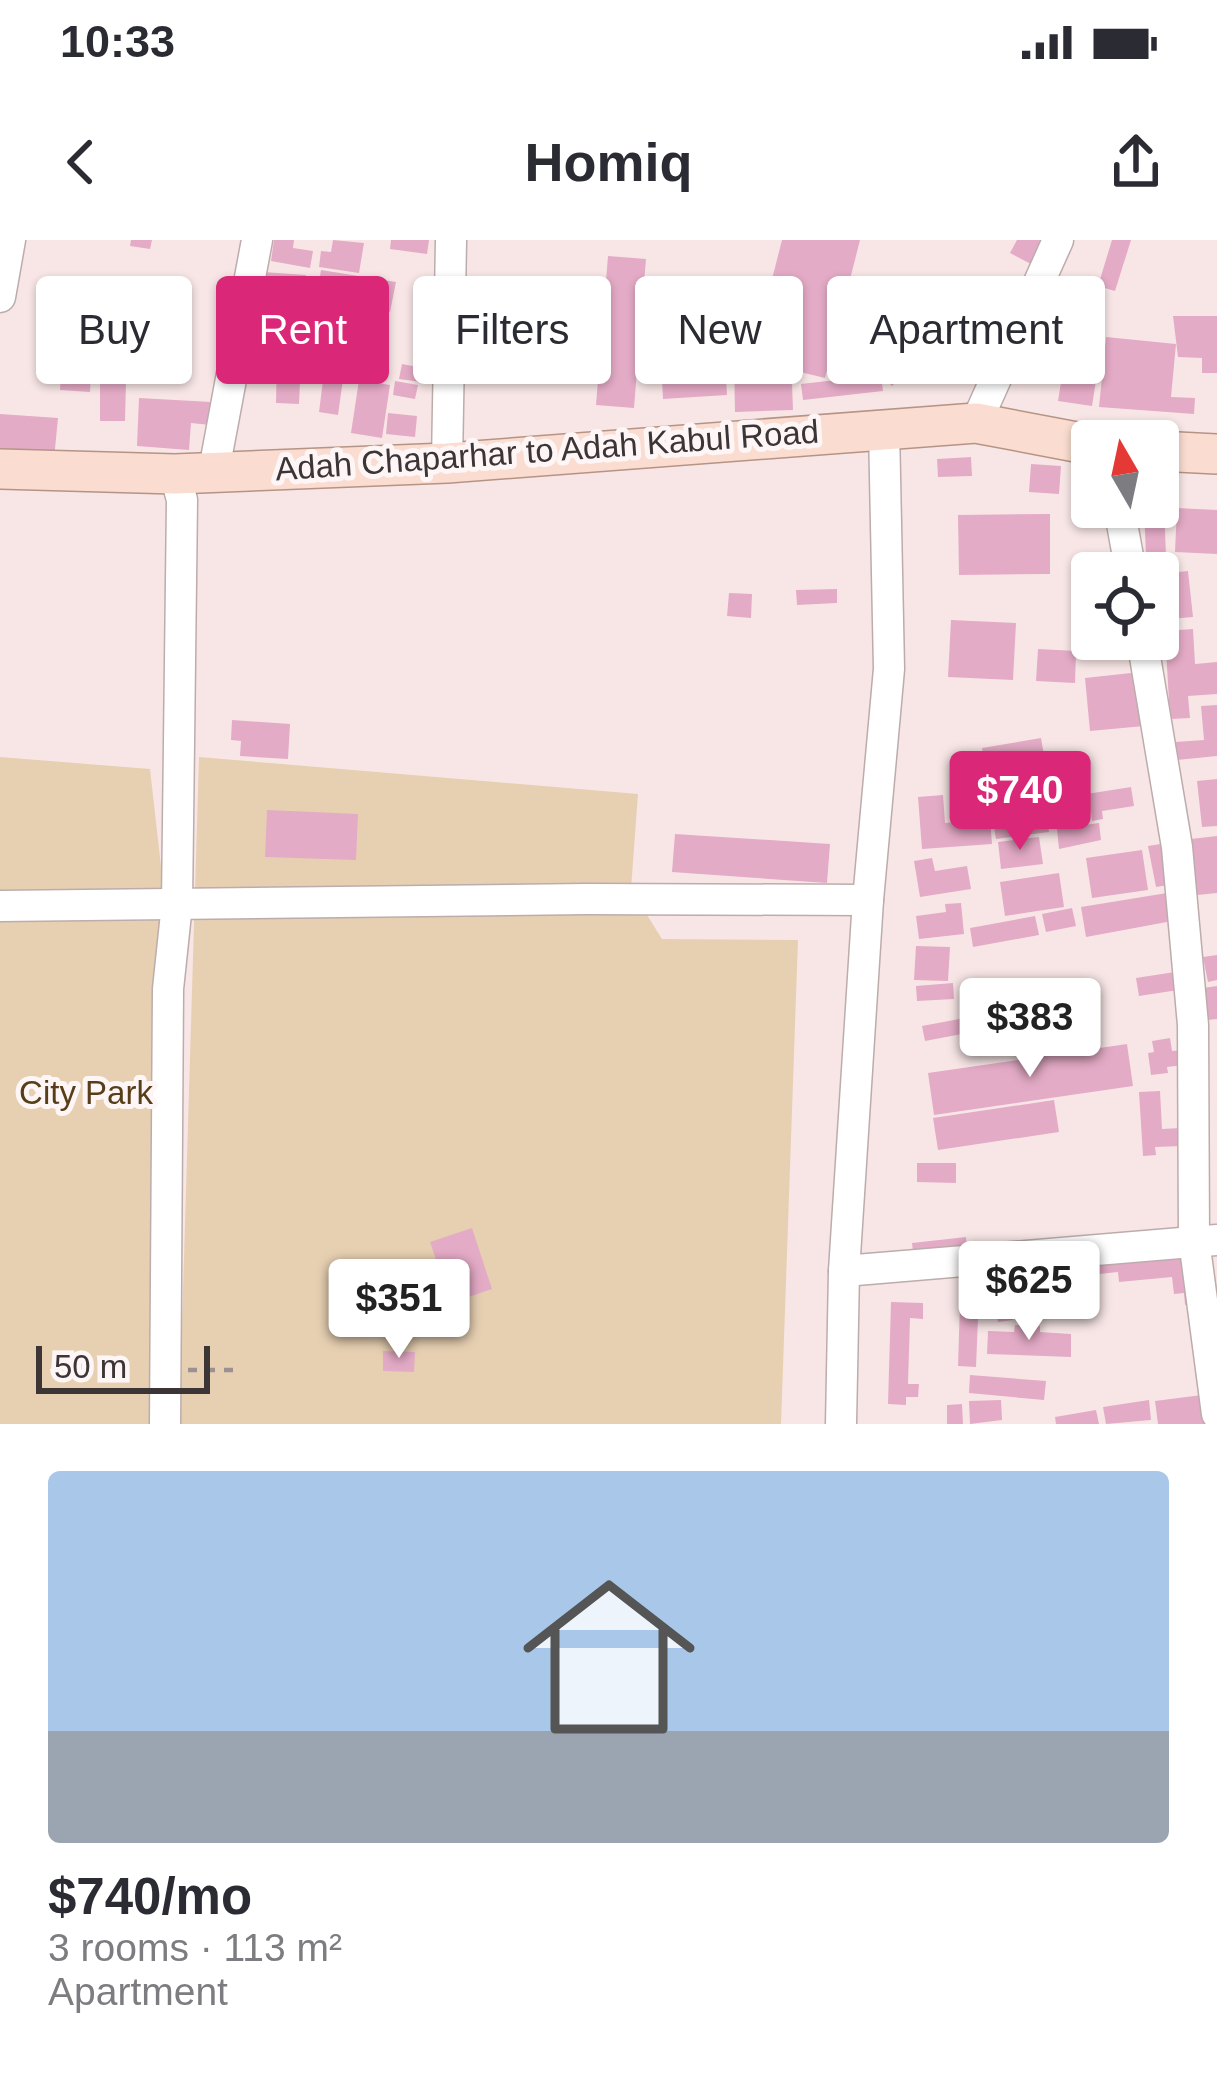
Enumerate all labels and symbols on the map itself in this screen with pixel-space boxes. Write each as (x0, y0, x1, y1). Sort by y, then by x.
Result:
street label: Adah Chaparhar to Adah Kabul Road (274, 413, 820, 487)
north arrow (1071, 420, 1179, 528)
pin: $740 (949, 751, 1091, 853)
pin: $383 (959, 978, 1101, 1080)
park label: City Park (19, 1074, 153, 1111)
pin: $625 (958, 1241, 1100, 1343)
pin: $351 (328, 1259, 470, 1361)
scale bar (36, 1340, 210, 1393)

